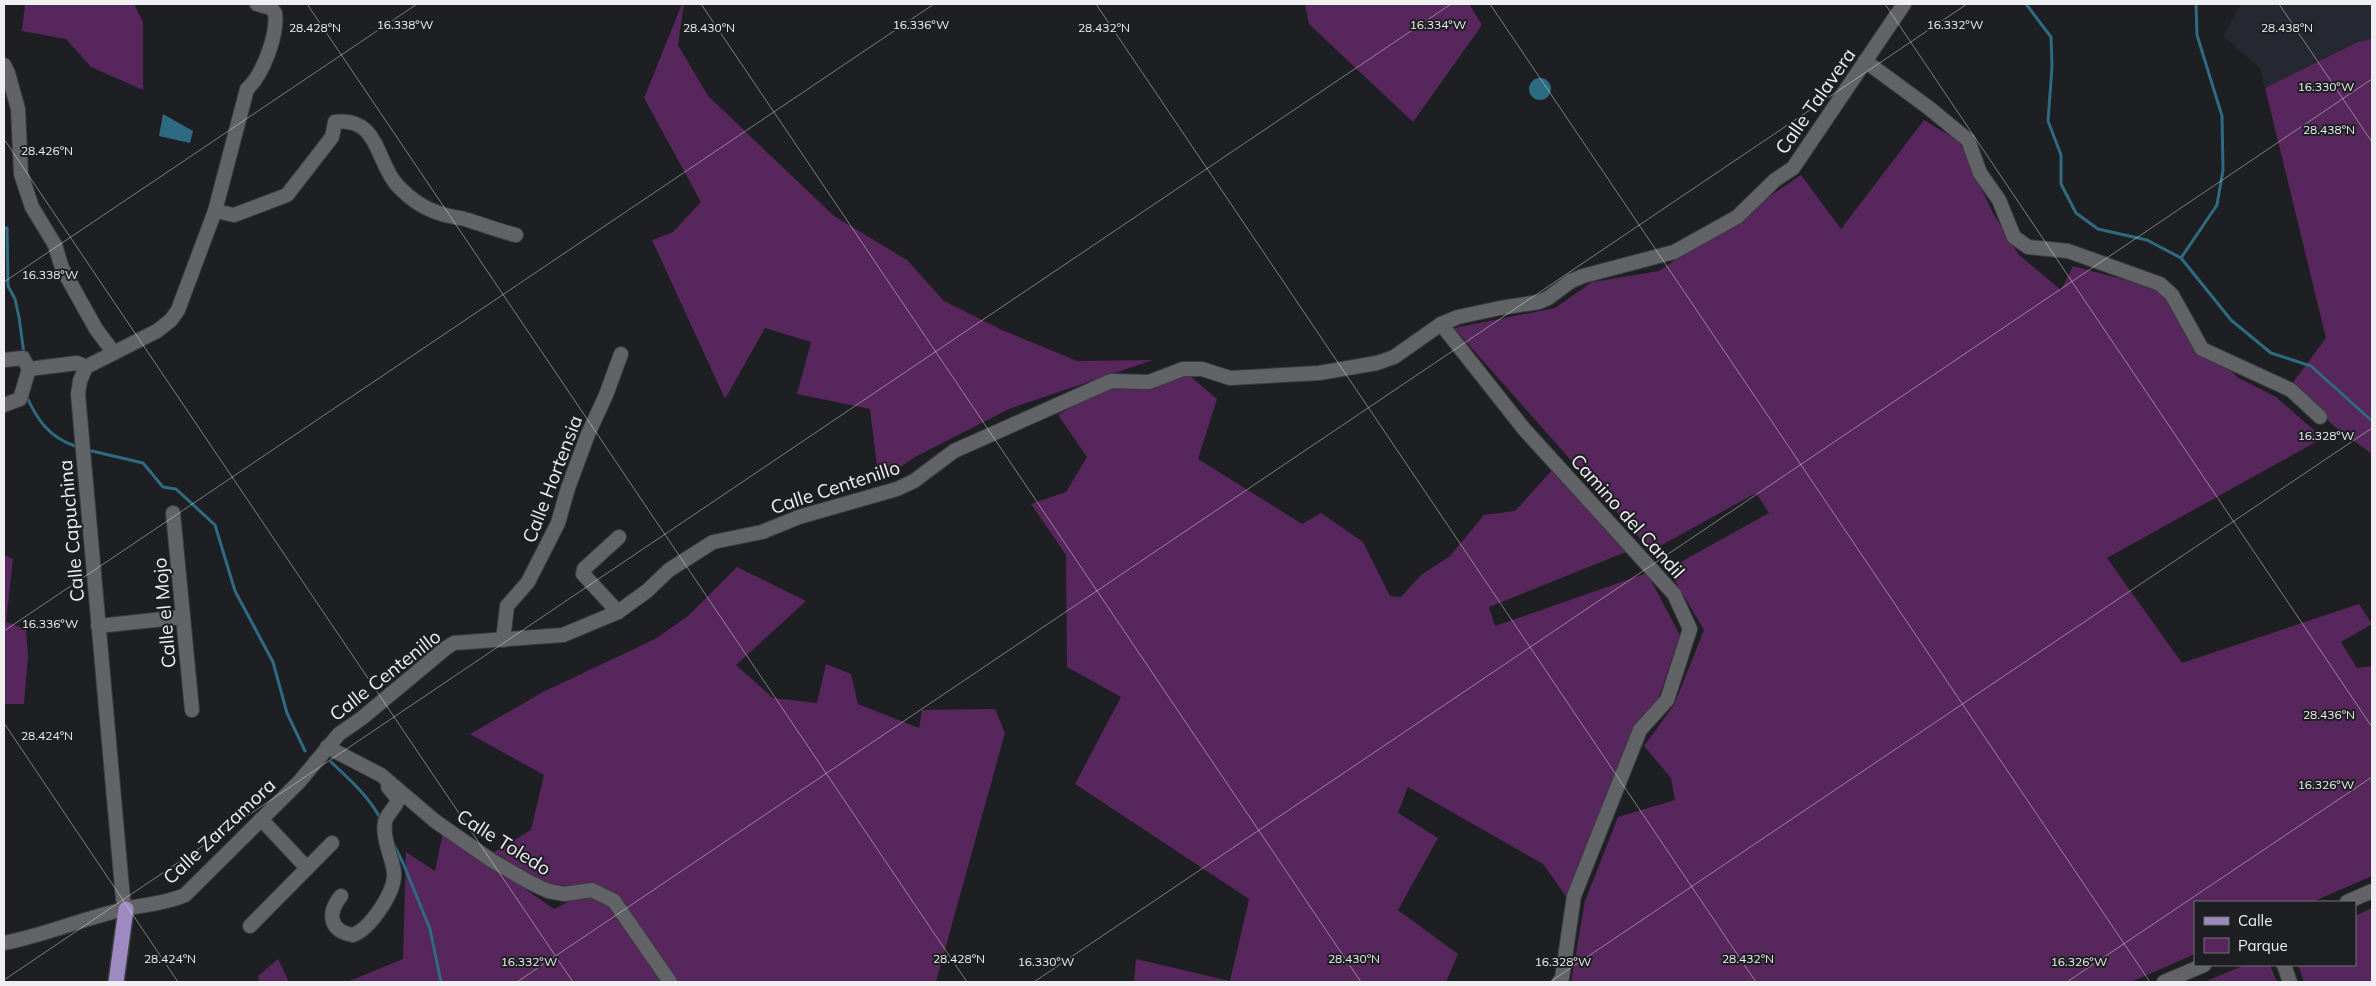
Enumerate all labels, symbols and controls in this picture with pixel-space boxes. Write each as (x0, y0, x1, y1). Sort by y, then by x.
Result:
text: 16.338°W (377, 17, 433, 32)
text: 16.336°W (893, 17, 949, 32)
text: 16.334°W (1410, 17, 1466, 32)
text: 16.332°W (1927, 17, 1983, 32)
text: 28.428°N (289, 20, 341, 35)
text: 28.430°N (683, 20, 735, 35)
text: 28.432°N (1078, 20, 1130, 35)
text: 28.438°N (2261, 20, 2313, 35)
street label: Calle Talavera (1770, 43, 1860, 159)
text: 16.330°W (2298, 79, 2354, 94)
text: 28.438°N (2303, 122, 2355, 137)
text: 28.426°N (21, 143, 73, 158)
text: 16.338°W (22, 267, 78, 282)
street label: Calle Hortensia (517, 412, 587, 546)
text: 16.328°W (2298, 428, 2354, 443)
street label: Camino del Candil (1566, 449, 1690, 583)
street label: Calle Centenillo (767, 455, 903, 519)
street label: Calle Capuchina (53, 459, 89, 603)
street label: Calle el Mojo (147, 557, 181, 669)
text: 16.336°W (22, 616, 78, 631)
street label: Calle Centenillo (325, 624, 445, 726)
text: 28.436°N (2303, 707, 2355, 722)
text: 28.424°N (21, 728, 73, 743)
street label: Calle Zarzamora (158, 773, 280, 889)
text: 16.326°W (2298, 777, 2354, 792)
street label: Calle Toledo (453, 804, 555, 880)
legend (2194, 901, 2356, 966)
text: Calle (2238, 911, 2272, 930)
text: Parque (2238, 936, 2288, 955)
text: 28.424°N (144, 951, 196, 966)
text: 28.428°N (933, 951, 985, 966)
text: 28.430°N (1328, 951, 1380, 966)
text: 28.432°N (1722, 951, 1774, 966)
text: 16.332°W (501, 954, 557, 969)
text: 16.330°W (1018, 954, 1074, 969)
text: 16.328°W (1535, 954, 1591, 969)
text: 16.326°W (2051, 954, 2107, 969)

